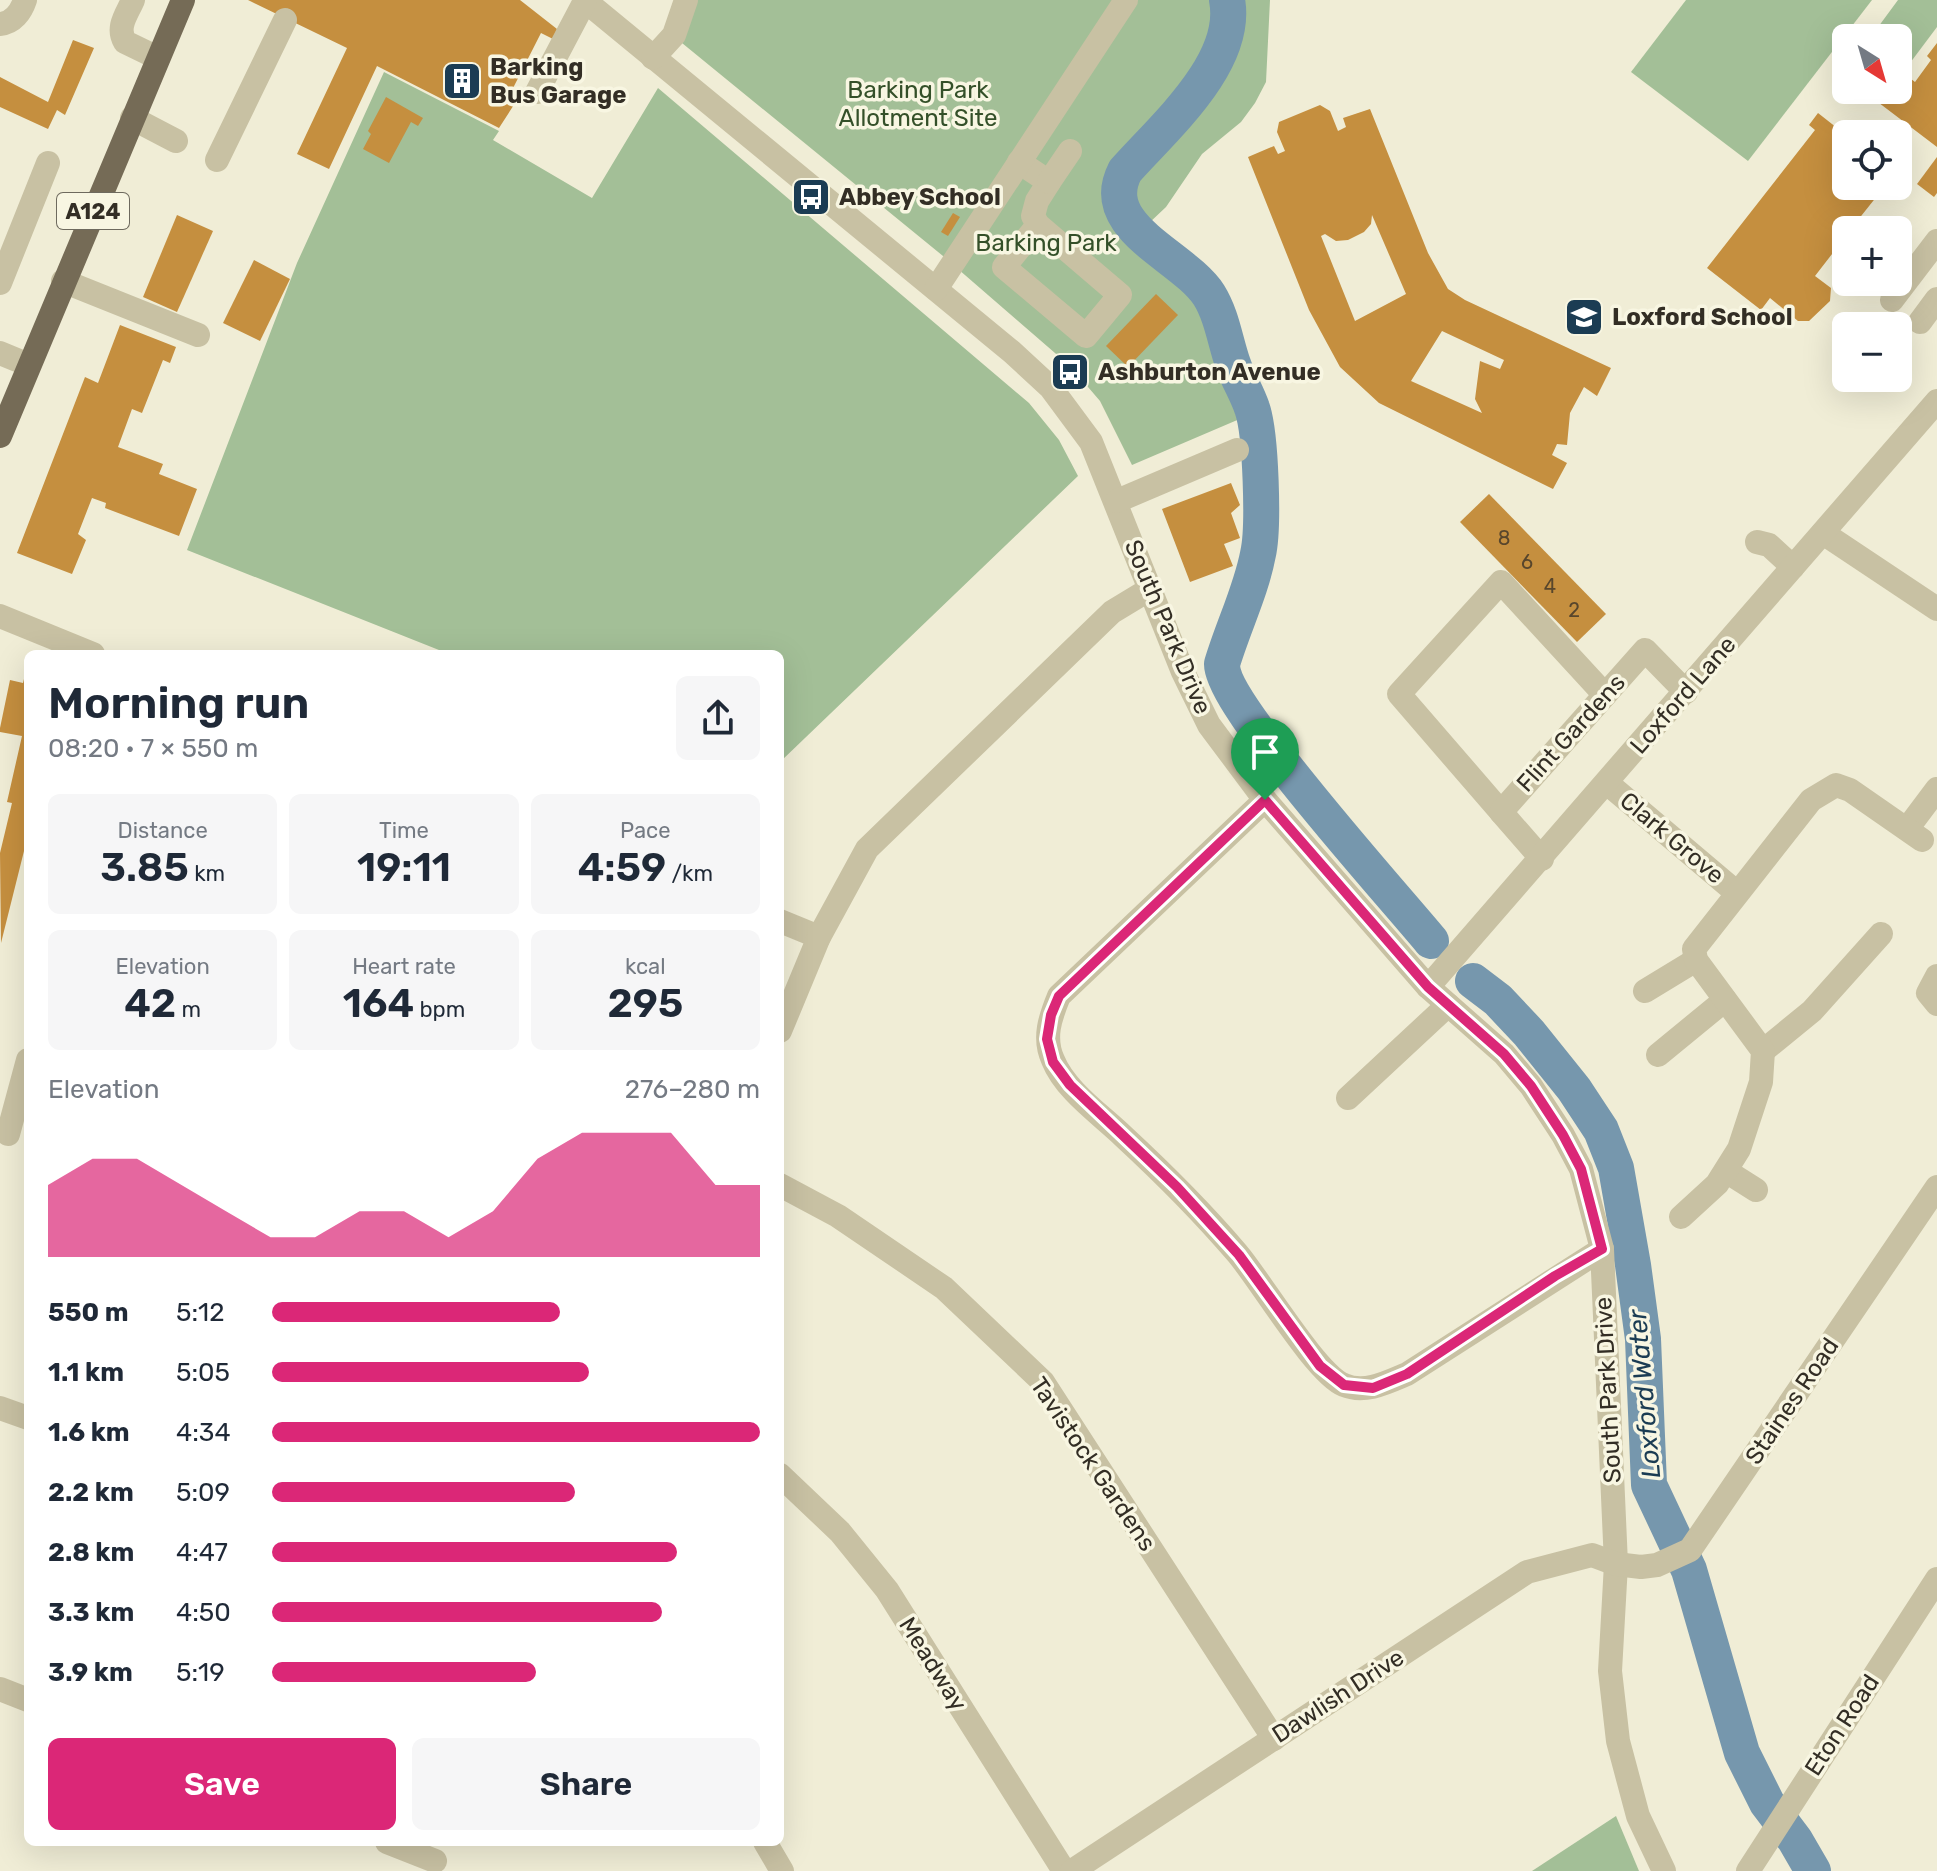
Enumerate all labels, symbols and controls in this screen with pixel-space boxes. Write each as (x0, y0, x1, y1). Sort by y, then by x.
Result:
north arrow (1832, 24, 1912, 104)
map controls (1832, 24, 1912, 392)
place label: Barking Bus Garage (490, 53, 626, 109)
building icon: Barking Bus Garage (441, 60, 483, 102)
park label: Barking Park Allotment Site (839, 76, 997, 132)
button: locate (1832, 120, 1912, 200)
bus stop icon: Abbey School (790, 176, 832, 218)
place label: Abbey School (839, 183, 1001, 211)
road number: A124 (57, 193, 129, 229)
button: + (1832, 216, 1912, 296)
park label: Barking Park (975, 229, 1117, 257)
school or university icon: Loxford School (1563, 296, 1605, 338)
place label: Loxford School (1612, 303, 1793, 331)
button: − (1832, 312, 1912, 392)
bus stop icon: Ashburton Avenue (1049, 351, 1091, 393)
place label: Ashburton Avenue (1098, 358, 1321, 386)
house number: 8 (1498, 526, 1510, 550)
street label: South Park Drive (1119, 536, 1217, 718)
house number: 6 (1521, 550, 1533, 574)
house number: 4 (1544, 574, 1556, 598)
house number: 2 (1568, 598, 1580, 622)
street label: Loxford Lane (1624, 631, 1742, 759)
street label: Flint Gardens (1511, 669, 1631, 797)
button: share (676, 676, 760, 760)
text: Morning run (48, 677, 309, 729)
pin (1231, 718, 1299, 800)
icon: arrive (1243, 730, 1287, 774)
text: 08:20 · 7 × 550 m (48, 733, 258, 764)
street label: Clark Grove (1614, 786, 1730, 890)
text: Distance (118, 817, 208, 844)
text: Time (379, 817, 429, 844)
text: Pace (620, 817, 671, 844)
text: 3.85 (100, 844, 189, 891)
text: 19:11 (357, 844, 451, 891)
text: 4:59 (578, 844, 666, 891)
text: km (189, 860, 225, 887)
text: /km (666, 860, 713, 887)
text: Elevation (116, 953, 210, 980)
text: Heart rate (352, 953, 456, 980)
text: kcal (625, 953, 666, 980)
text: 42 (124, 980, 176, 1027)
text: 164 (343, 980, 414, 1027)
text: 295 (607, 980, 683, 1027)
text: m (176, 996, 201, 1023)
text: bpm (414, 996, 465, 1023)
text: Elevation (48, 1074, 159, 1105)
text: 276–280 m (625, 1074, 760, 1105)
street label: South Park Drive (1589, 1296, 1627, 1484)
text: 550 m (48, 1297, 129, 1328)
text: 5:12 (176, 1297, 225, 1328)
water label: Loxford Water (1622, 1307, 1667, 1480)
street label: Staines Road (1739, 1333, 1845, 1469)
text: 1.1 km (48, 1357, 124, 1388)
text: 5:05 (176, 1357, 230, 1388)
street label: Tavistock Gardens (1025, 1372, 1161, 1556)
text: 1.6 km (48, 1417, 130, 1448)
text: 4:34 (176, 1417, 231, 1448)
text: 2.2 km (48, 1477, 134, 1508)
text: 5:09 (176, 1477, 230, 1508)
text: 2.8 km (48, 1537, 134, 1568)
text: 4:47 (176, 1537, 228, 1568)
text: 3.3 km (48, 1597, 134, 1628)
text: 4:50 (176, 1597, 231, 1628)
street label: Meadway (893, 1612, 973, 1716)
street label: Dawlish Drive (1267, 1643, 1409, 1749)
text: 3.9 km (48, 1657, 133, 1688)
text: 5:19 (176, 1657, 225, 1688)
street label: Eton Road (1799, 1669, 1885, 1781)
button: Save (48, 1738, 396, 1830)
button: Share (412, 1738, 760, 1830)

